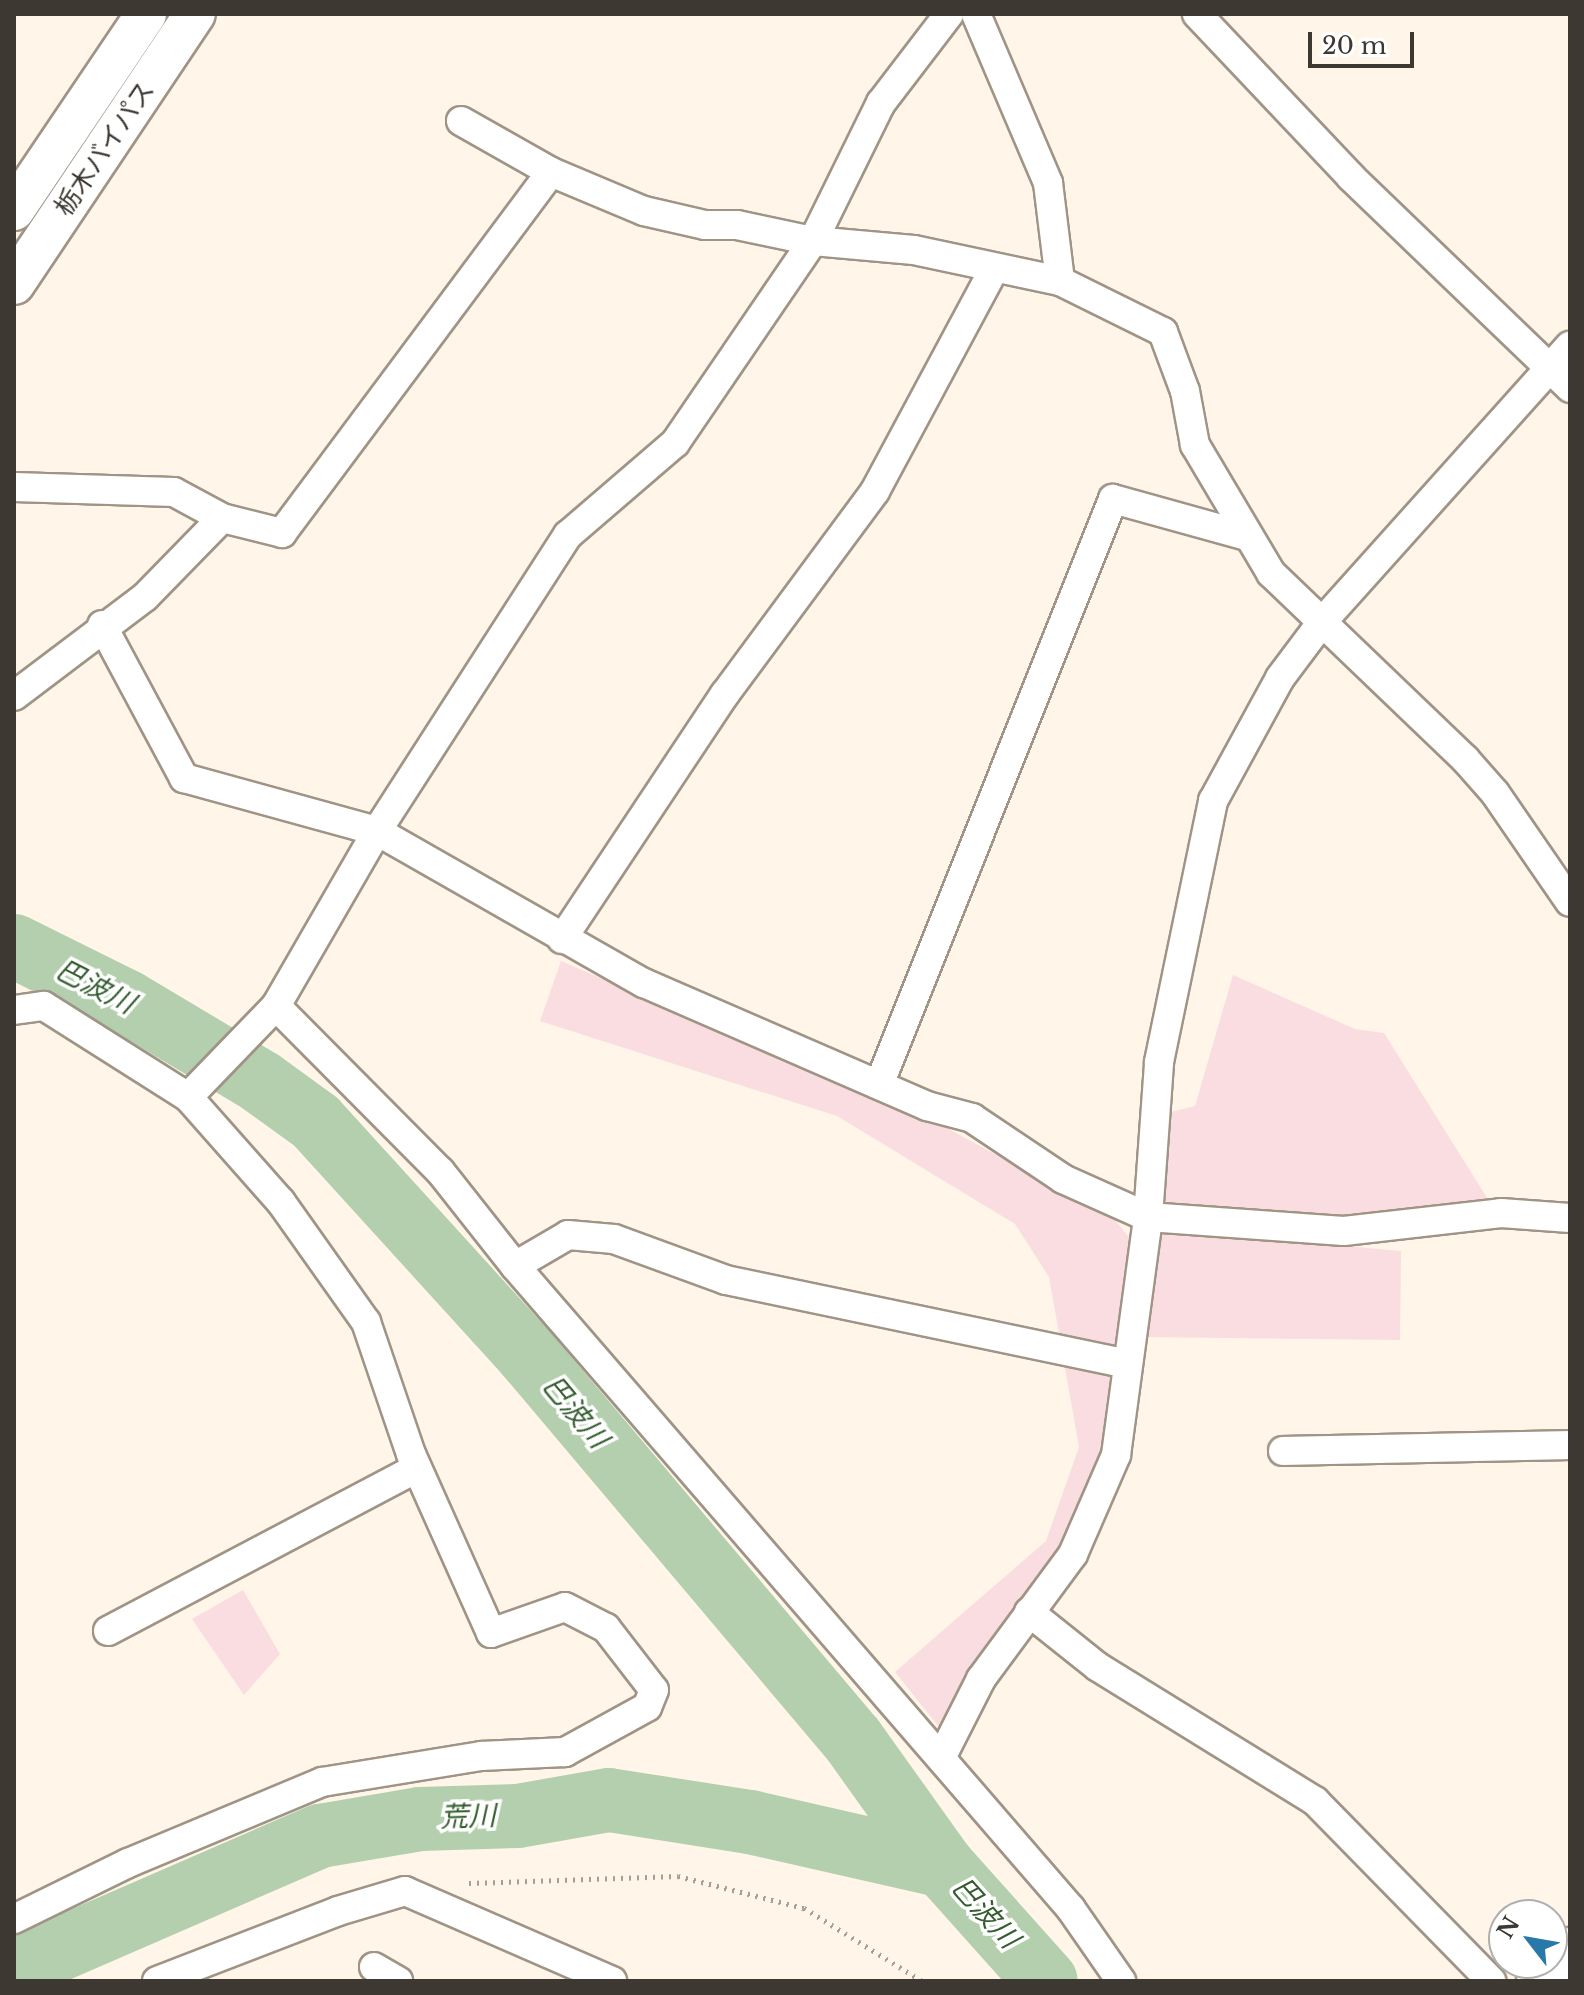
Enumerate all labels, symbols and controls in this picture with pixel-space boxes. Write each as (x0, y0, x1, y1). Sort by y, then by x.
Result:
scale bar (1312, 16, 1418, 66)
text: 20 m (1322, 31, 1387, 60)
street label: 栃木バイパス (48, 76, 162, 222)
water label: 巴波川 (50, 953, 140, 1021)
water label: 巴波川 (535, 1369, 615, 1455)
water label: 荒川 (439, 1799, 497, 1835)
water label: 巴波川 (944, 1871, 1026, 1955)
north arrow (1488, 1899, 1568, 1979)
text: N (1492, 1912, 1526, 1943)

